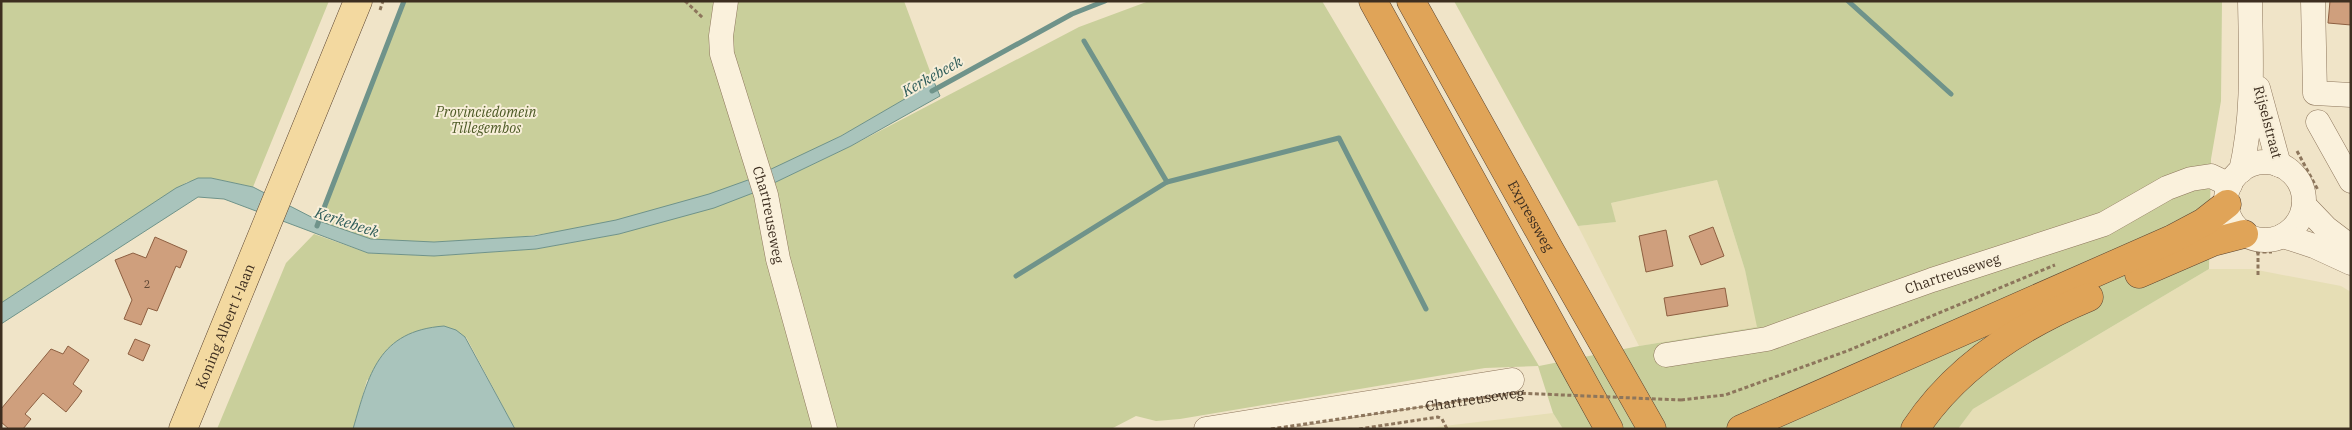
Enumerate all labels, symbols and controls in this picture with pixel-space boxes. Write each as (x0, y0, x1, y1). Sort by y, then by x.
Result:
water label: Kerkebeek (898, 52, 966, 101)
street label: Rijselstraat (2250, 84, 2286, 160)
park label: Provinciedomein Tillegembos (435, 103, 537, 137)
street label: Chartreuseweg (749, 164, 788, 266)
street label: Expressweg (1504, 177, 1558, 255)
water label: Kerkebeek (312, 202, 381, 241)
street label: Chartreuseweg (1902, 249, 2003, 298)
street label: Koning Albert I-laan (191, 261, 259, 392)
house number: 2 (144, 277, 150, 291)
street label: Chartreuseweg (1424, 384, 1525, 415)

